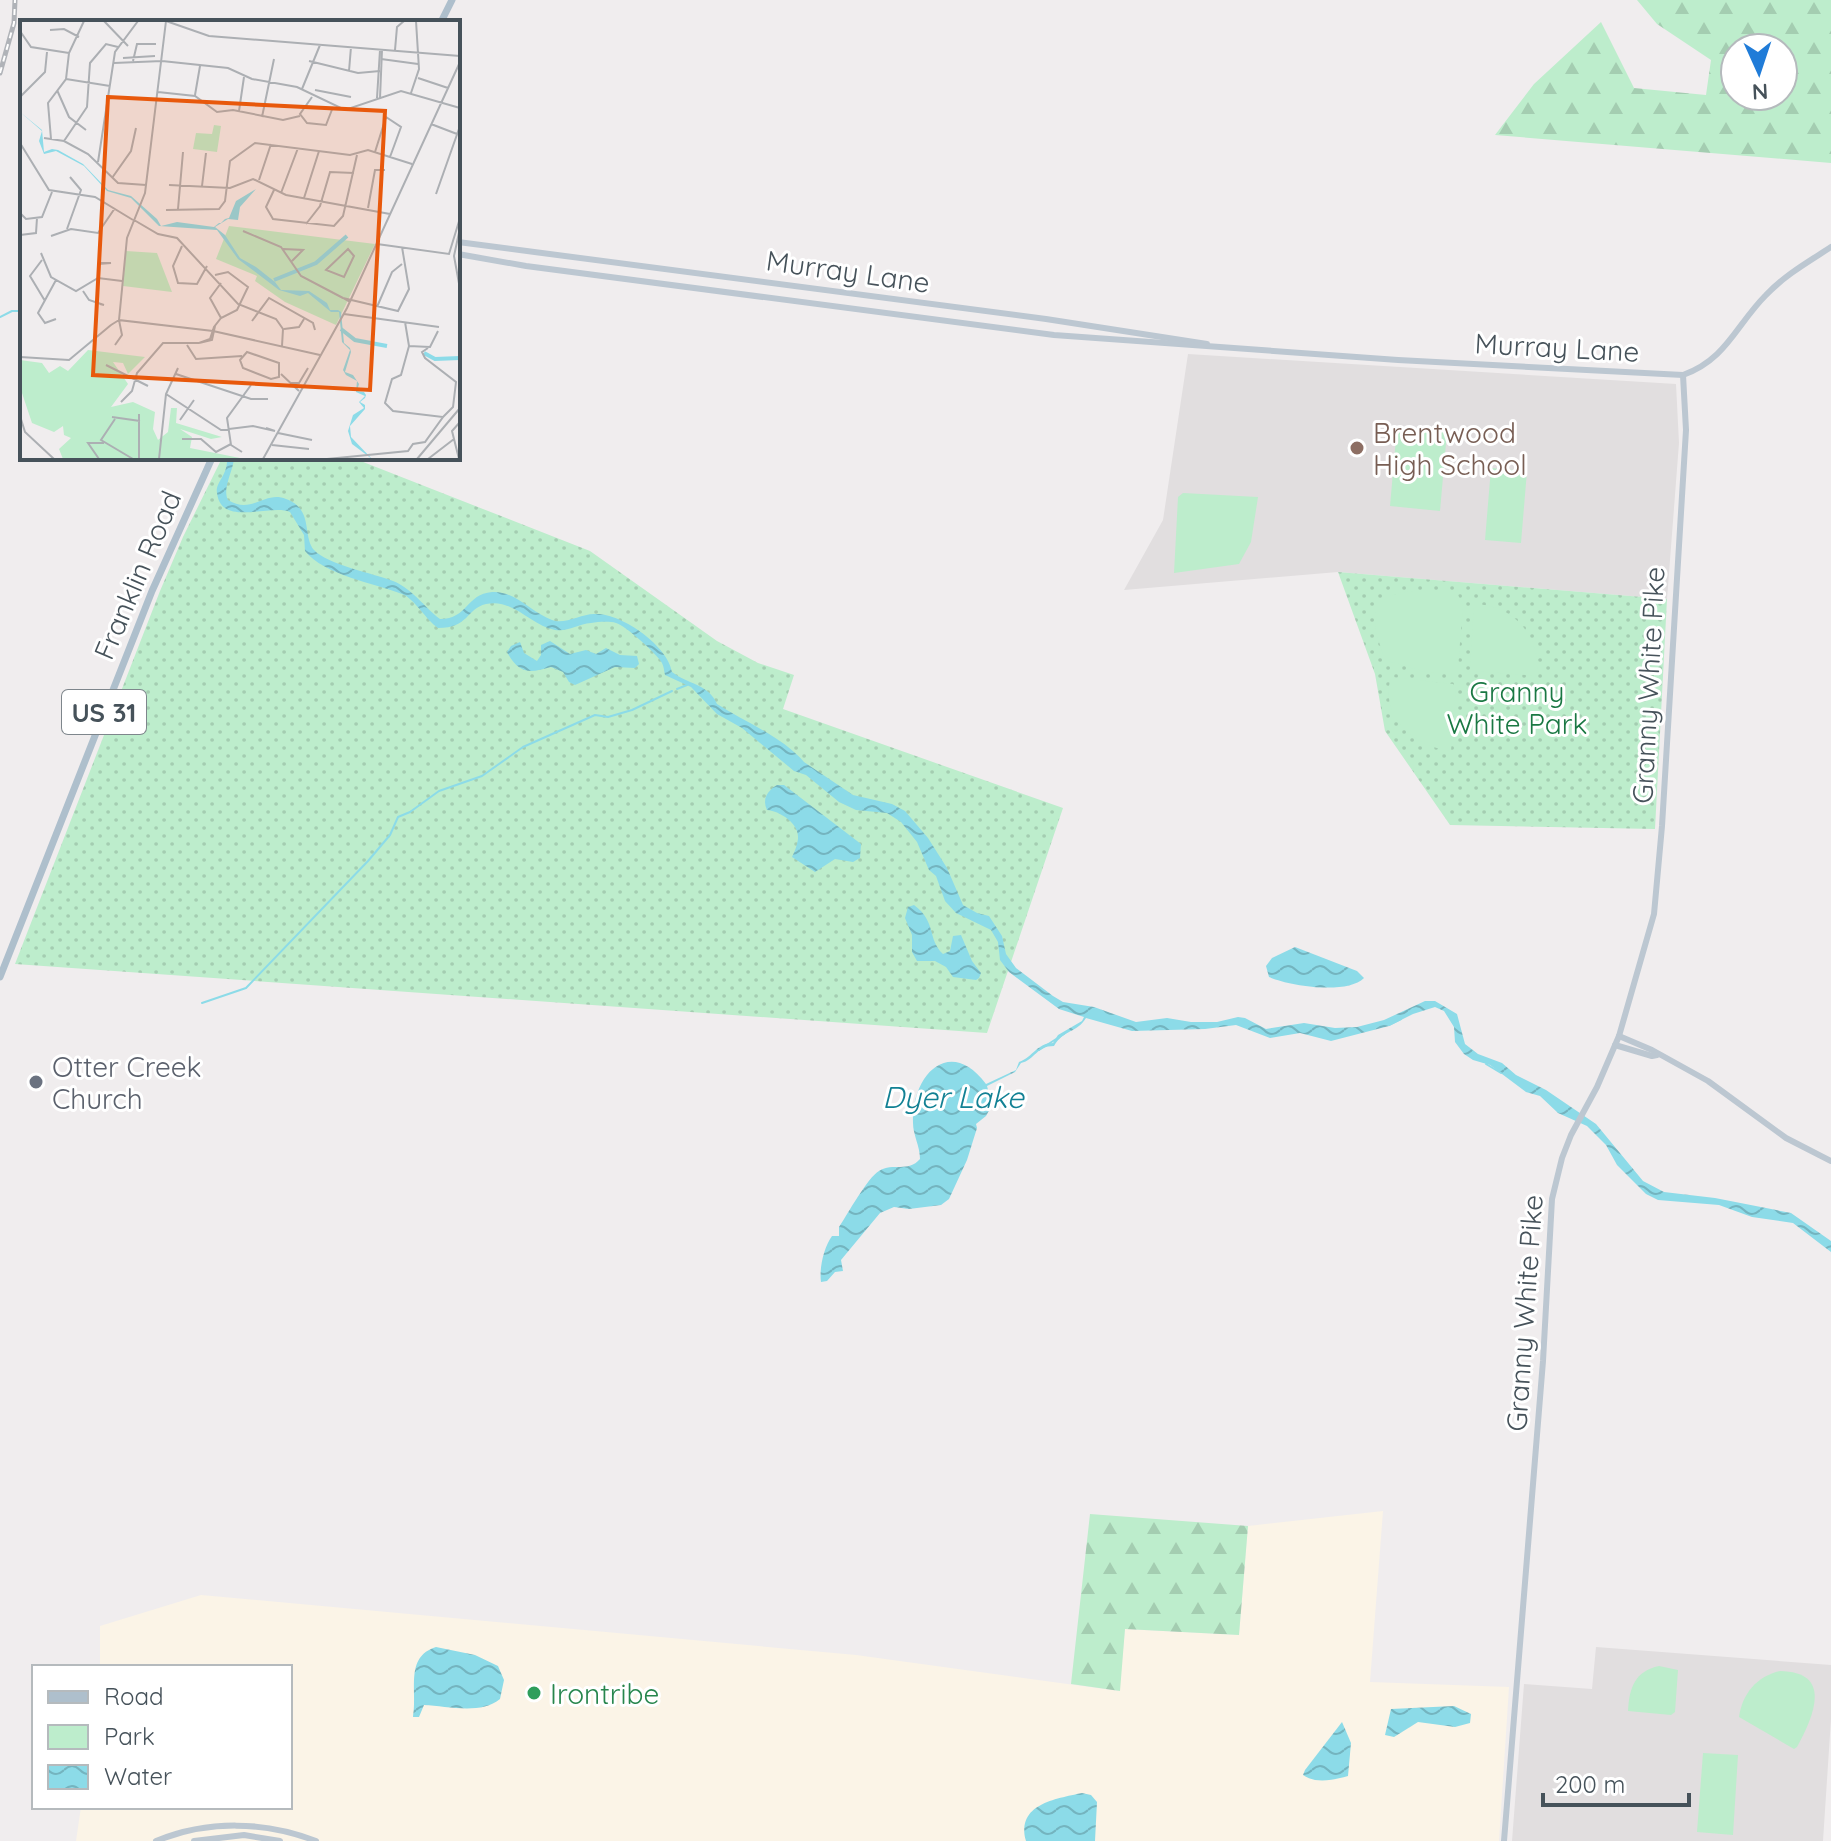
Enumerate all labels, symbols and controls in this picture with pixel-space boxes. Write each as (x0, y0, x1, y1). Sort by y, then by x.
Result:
inset map (20, 20, 460, 460)
north arrow (1719, 32, 1799, 112)
text: N (1751, 78, 1769, 106)
street label: Murray Lane (764, 242, 932, 300)
street label: Murray Lane (1474, 325, 1640, 369)
place label: Brentwood High School (1373, 415, 1527, 482)
marker: Brentwood High School (1348, 439, 1366, 457)
street label: Franklin Road (86, 485, 188, 665)
street label: Granny White Pike (1624, 566, 1672, 804)
park label: Granny White Park (1446, 674, 1588, 741)
road number: US 31 (62, 690, 146, 734)
place label: Otter Creek Church (52, 1049, 202, 1116)
marker: Otter Creek Church (27, 1073, 45, 1091)
water label: Dyer Lake (882, 1078, 1025, 1116)
street label: Granny White Pike (1498, 1193, 1550, 1433)
legend (32, 1665, 292, 1809)
place label: Irontribe (550, 1676, 659, 1711)
text: Road (104, 1681, 164, 1711)
marker: Irontribe (525, 1684, 543, 1702)
text: Park (104, 1721, 155, 1751)
scale bar (1543, 1757, 1689, 1807)
text: Water (104, 1761, 172, 1791)
text: 200 m (1555, 1769, 1625, 1799)

